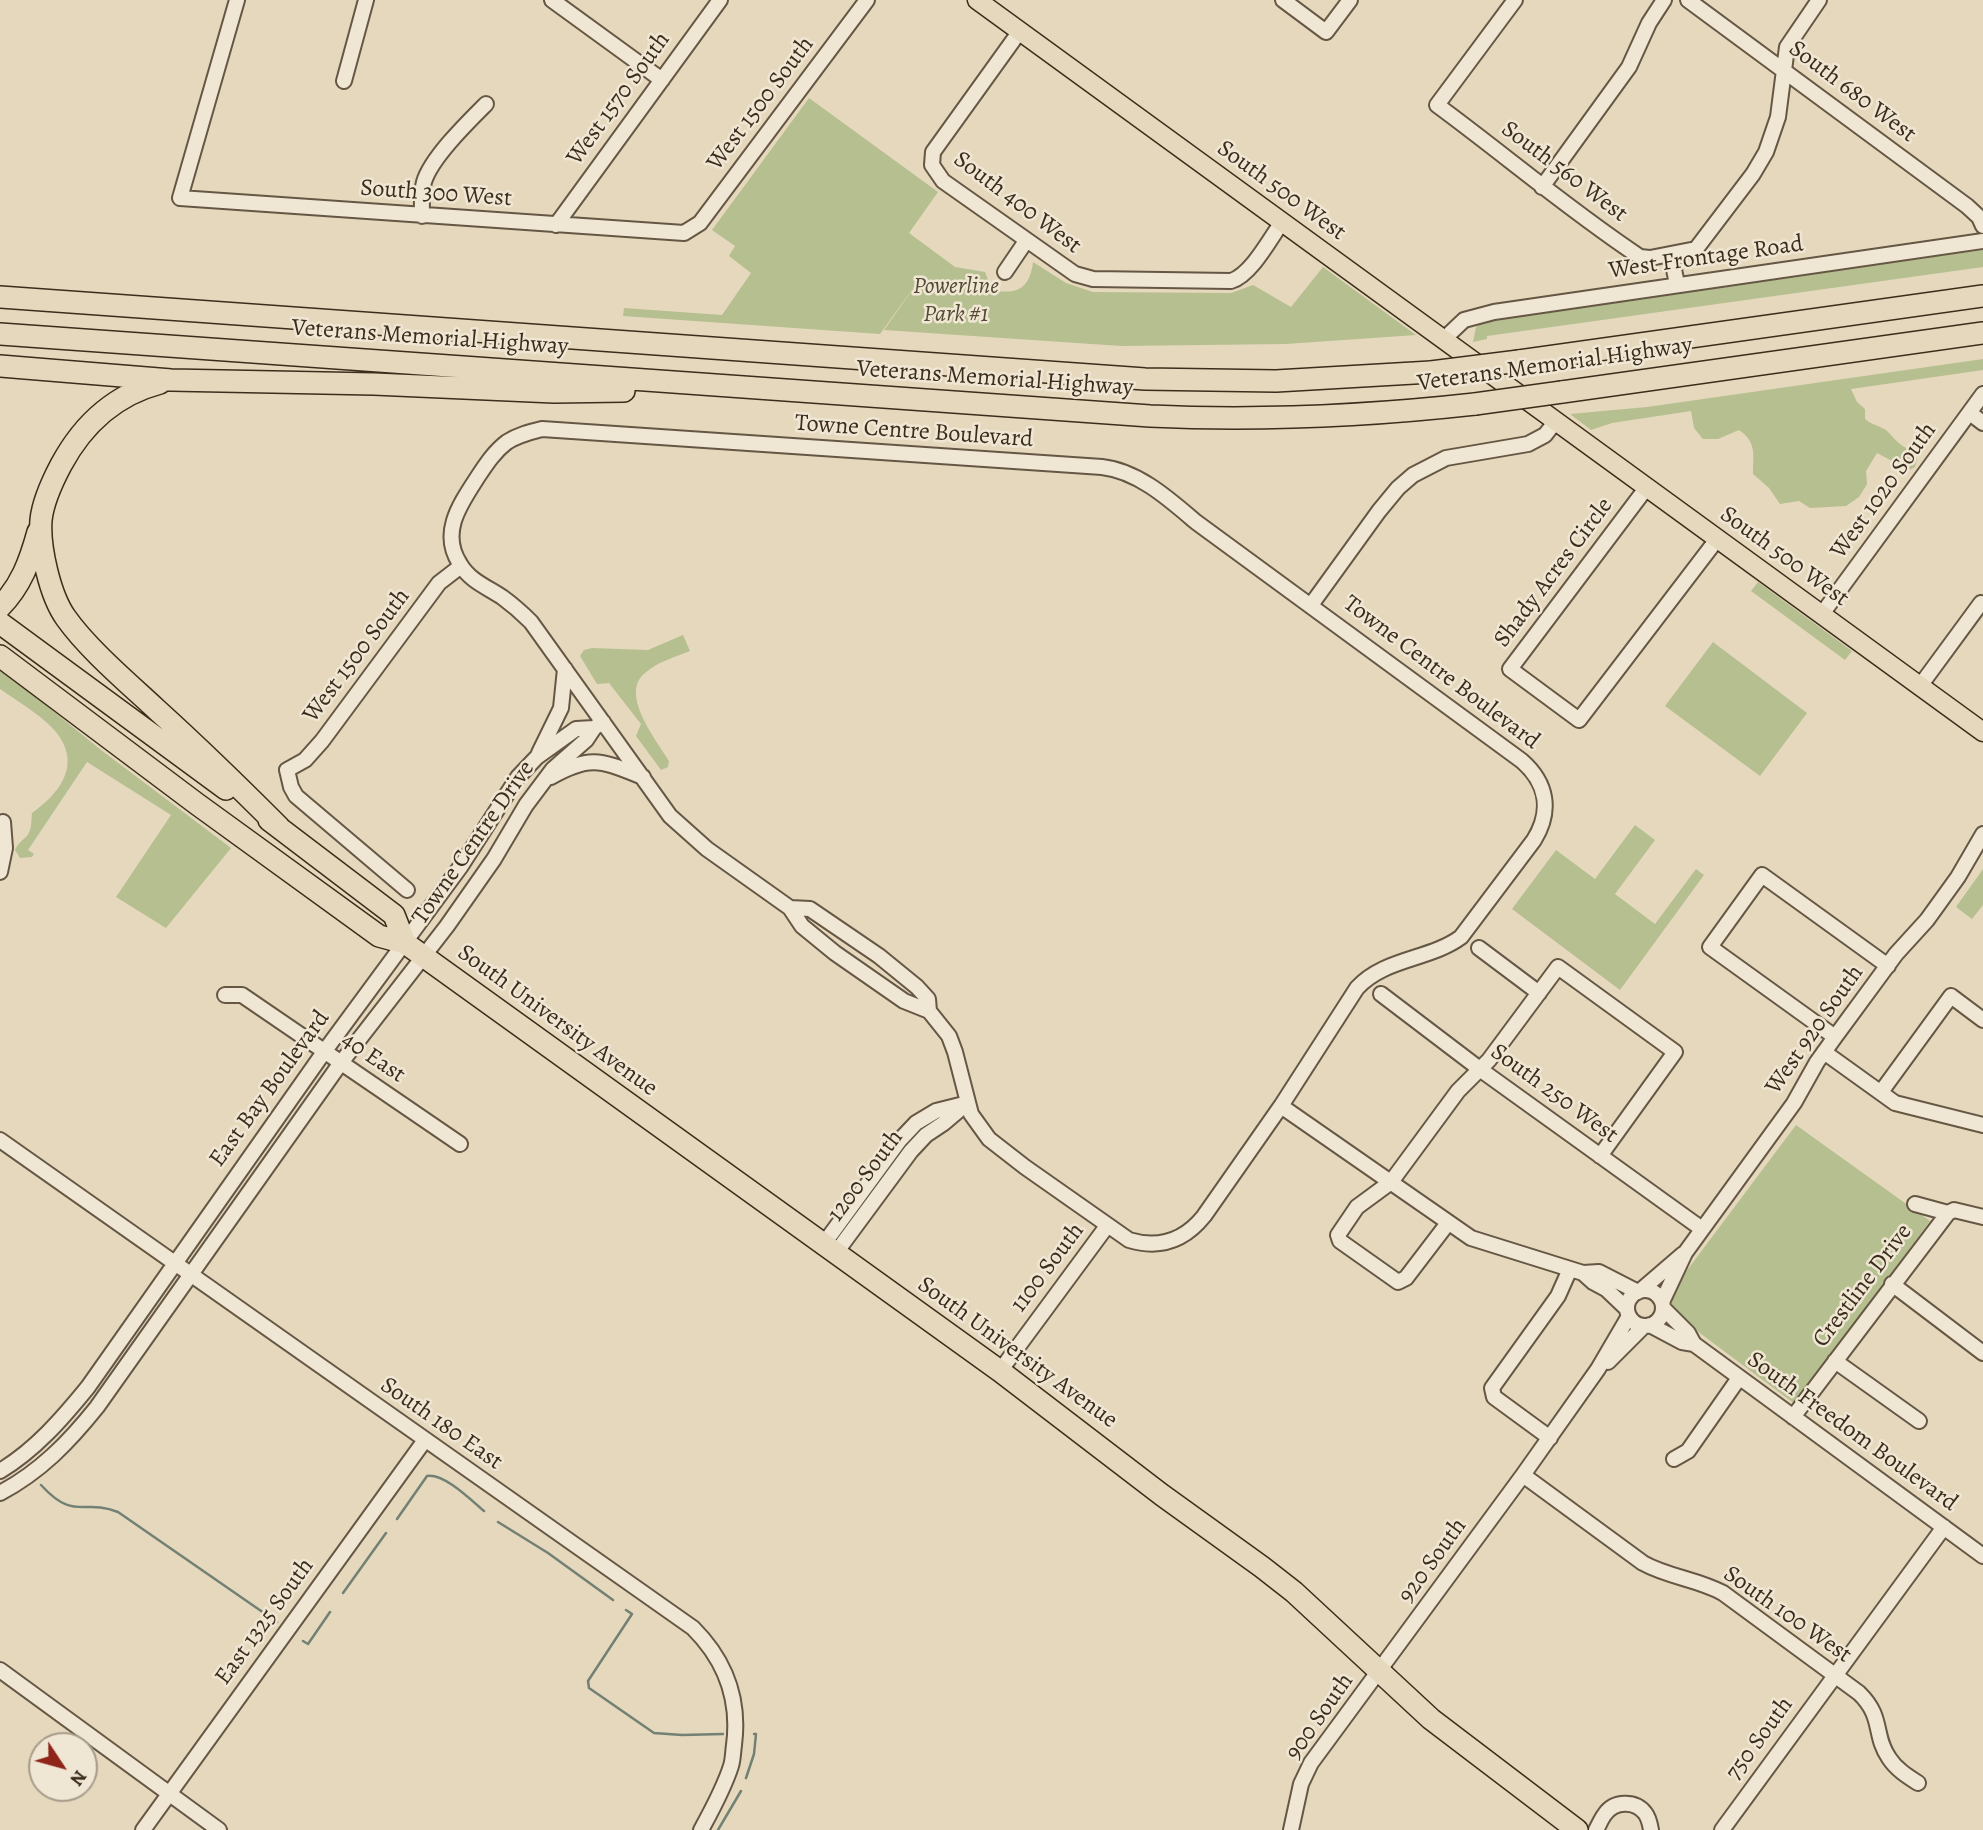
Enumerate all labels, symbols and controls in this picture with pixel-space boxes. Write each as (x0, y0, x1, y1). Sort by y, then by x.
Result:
street label: West 1570 South (561, 27, 677, 171)
street label: West 1500 South (701, 31, 821, 177)
street label: South 680 West (1783, 35, 1921, 149)
street label: South 560 West (1495, 115, 1633, 229)
street label: South 500 West (1211, 135, 1351, 247)
street label: South 400 West (947, 146, 1087, 260)
street label: South 300 West (359, 174, 513, 214)
street label: West Frontage Road (1607, 230, 1805, 286)
park label: Powerline Park #1 (913, 273, 999, 329)
street label: Veterans Memorial Highway (291, 314, 569, 362)
street label: Veterans Memorial Highway (1416, 331, 1694, 399)
street label: Veterans Memorial Highway (856, 355, 1134, 403)
street label: Towne Centre Boulevard (794, 409, 1034, 455)
street label: West 1020 South (1825, 417, 1943, 565)
street label: Shady Acres Circle (1488, 493, 1620, 653)
street label: South 500 West (1714, 501, 1854, 613)
street label: West 1500 South (297, 583, 417, 729)
street label: Towne Centre Boulevard (1337, 590, 1545, 756)
street label: Towne Centre Drive (407, 755, 541, 931)
street label: South University Avenue (451, 939, 663, 1103)
street label: West 920 South (1760, 960, 1870, 1100)
street label: East Bay Boulevard (203, 1005, 337, 1173)
street label: 40 East (336, 1026, 410, 1090)
street label: South 250 West (1485, 1038, 1623, 1150)
street label: 1200 South (822, 1124, 910, 1228)
street label: 1100 South (1005, 1218, 1091, 1318)
street label: Crestline Drive (1807, 1219, 1919, 1353)
street label: South University Avenue (911, 1271, 1123, 1435)
street label: South Freedom Boulevard (1741, 1346, 1963, 1518)
street label: South 180 East (374, 1371, 508, 1477)
street label: 920 South (1393, 1513, 1473, 1609)
street label: East 1325 South (209, 1553, 321, 1691)
street label: South 100 West (1717, 1560, 1857, 1670)
street label: 900 South (1280, 1668, 1360, 1766)
street label: 750 South (1720, 1692, 1800, 1786)
north arrow (28, 1732, 98, 1802)
text: N (64, 1765, 93, 1791)

